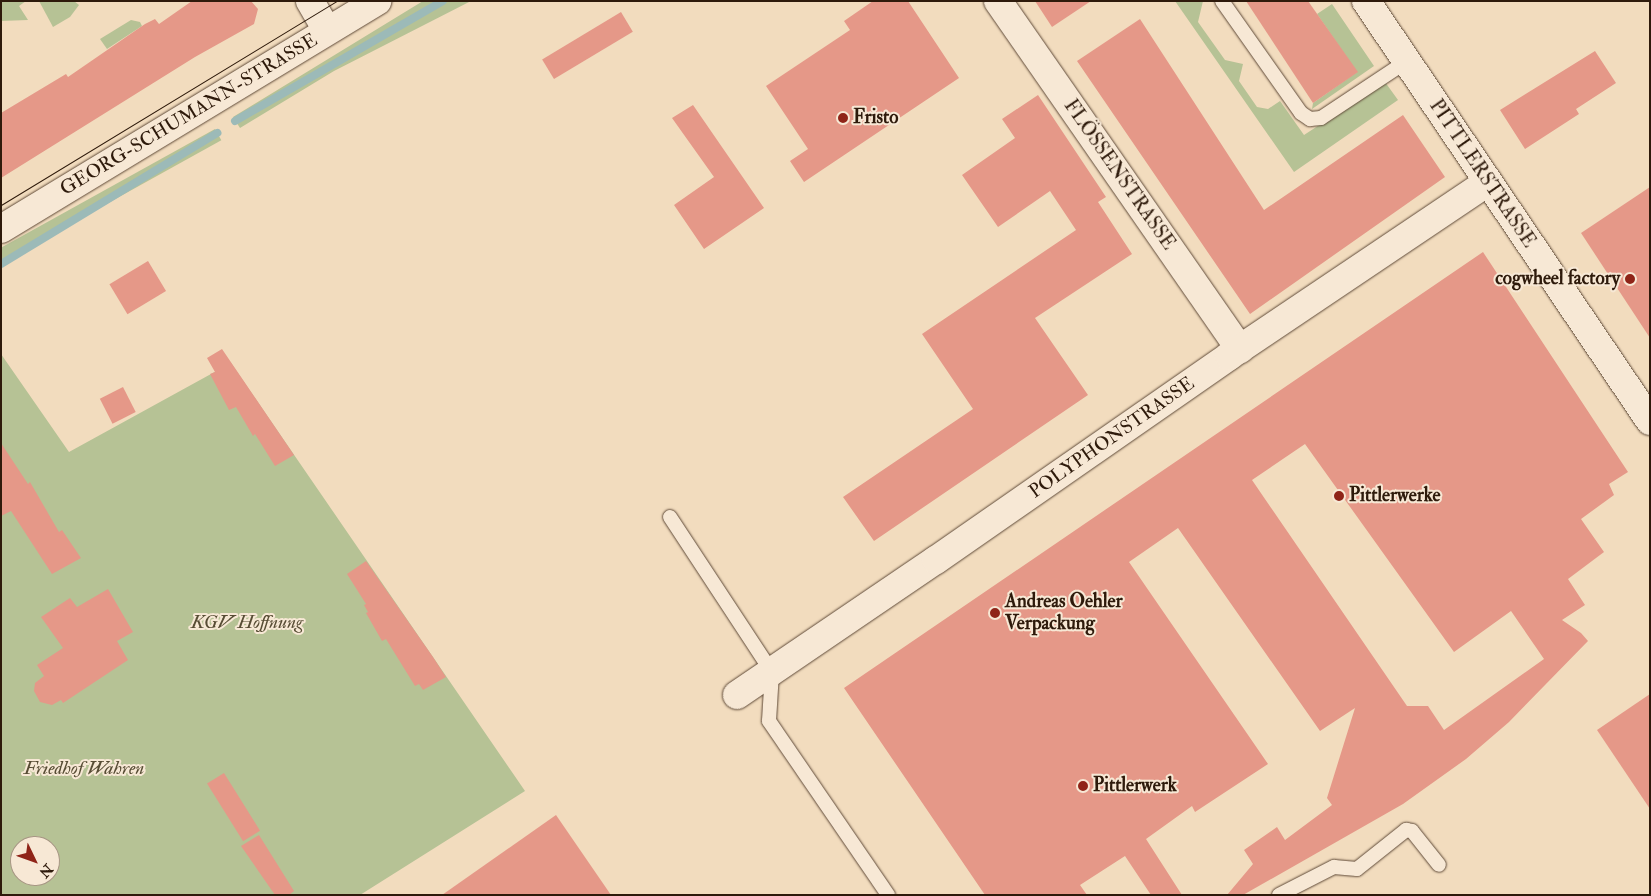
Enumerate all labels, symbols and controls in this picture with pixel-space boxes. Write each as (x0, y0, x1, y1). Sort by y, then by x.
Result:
street label: GEORG-SCHUMANN-STRASSE (56, 29, 322, 201)
street label: FLÖSSENSTRASSE (1059, 95, 1179, 255)
street label: PITTLERSTRASSE (1424, 96, 1540, 252)
place label: Fristo (853, 107, 898, 129)
marker: Fristo (837, 112, 849, 124)
place label: cogwheel factory (1495, 268, 1620, 290)
marker: cogwheel factory (1624, 273, 1636, 285)
street label: POLYPHONSTRASSE (1025, 372, 1199, 504)
place label: Pittlerwerke (1349, 485, 1440, 507)
marker: Pittlerwerke (1333, 490, 1345, 502)
place label: Andreas Oehler Verpackung (1005, 591, 1123, 635)
marker: Andreas Oehler Verpackung (989, 607, 1001, 619)
park label: KGV Hoffnung (191, 612, 303, 634)
park label: Friedhof Wahren (24, 758, 144, 780)
place label: Pittlerwerk (1093, 775, 1177, 797)
marker: Pittlerwerk (1077, 780, 1089, 792)
north arrow (10, 836, 60, 886)
text: N (35, 860, 56, 881)

